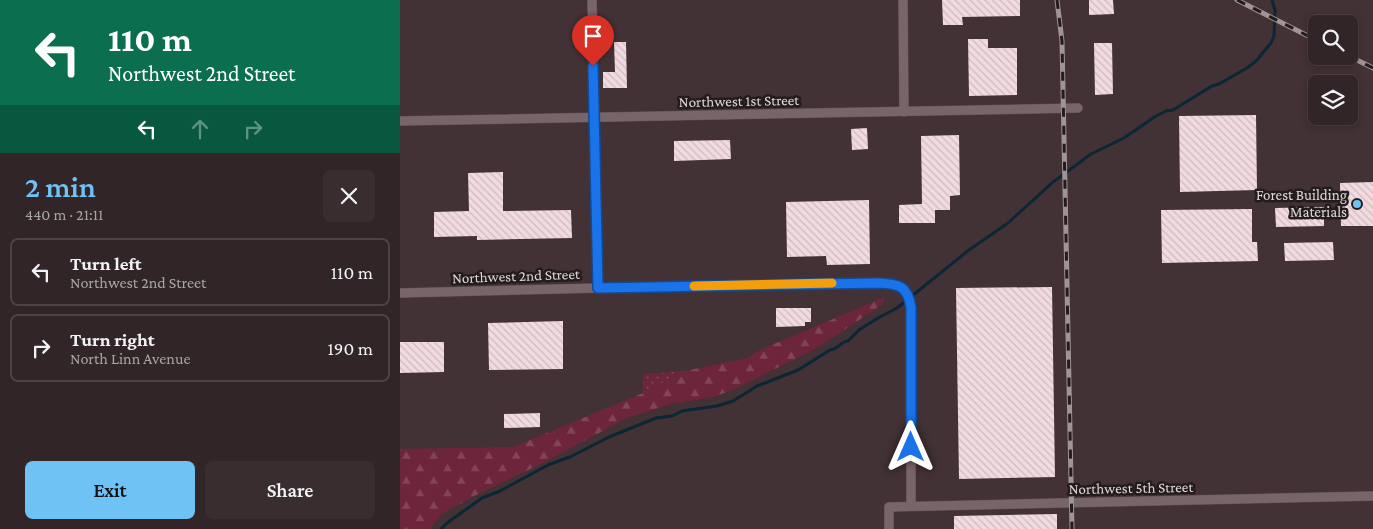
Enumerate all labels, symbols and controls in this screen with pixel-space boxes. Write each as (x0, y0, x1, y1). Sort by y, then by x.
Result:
pin (572, 15, 614, 66)
map controls (1308, 15, 1358, 125)
button: search (1308, 15, 1358, 65)
icon: left (25, 20, 90, 85)
text: 110 m (108, 20, 192, 59)
icon: arrive (579, 22, 607, 50)
text: Northwest 2nd Street (108, 61, 295, 86)
button: layers (1308, 75, 1358, 125)
street label: Northwest 1st Street (679, 92, 800, 110)
icon: left (133, 115, 161, 143)
icon: ahead (186, 115, 214, 143)
icon: right (239, 115, 267, 143)
text: 2 min (25, 170, 96, 203)
button: close (323, 170, 375, 222)
place label: Forest Building Materials (1256, 187, 1347, 220)
marker: Forest Building Materials (1351, 198, 1363, 210)
text: 440 m · 21:11 (25, 206, 103, 223)
text: Turn left (70, 253, 142, 274)
icon: left (27, 258, 55, 286)
text: 110 m (331, 262, 373, 283)
street label: Northwest 2nd Street (452, 266, 581, 286)
text: Northwest 2nd Street (70, 274, 206, 291)
text: Turn right (70, 329, 155, 350)
icon: right (27, 334, 55, 362)
text: 190 m (327, 338, 373, 359)
text: North Linn Avenue (70, 350, 190, 367)
position arrow (884, 420, 936, 472)
button: Exit (25, 461, 195, 519)
button: Share (205, 461, 375, 519)
street label: Northwest 5th Street (1069, 479, 1194, 497)

